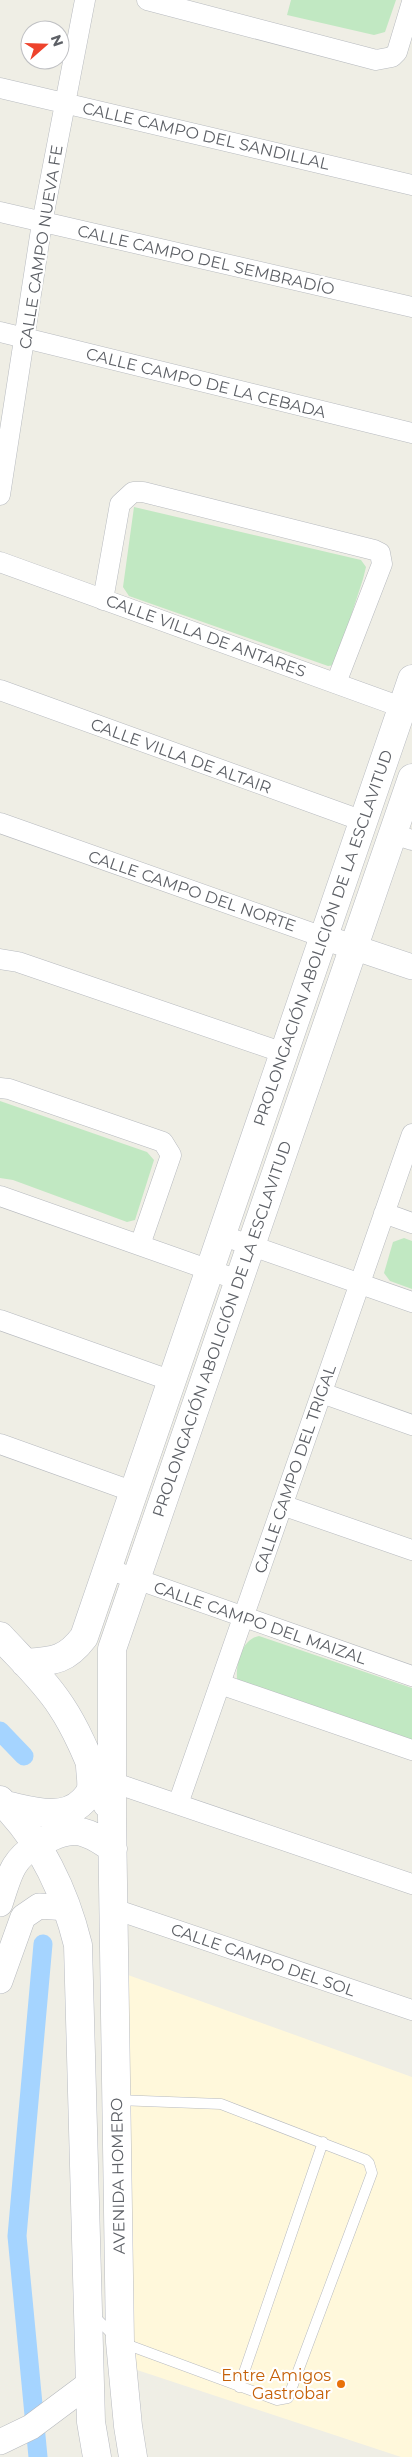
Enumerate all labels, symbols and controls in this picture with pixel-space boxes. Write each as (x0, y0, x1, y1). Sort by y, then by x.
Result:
north arrow (20, 20, 70, 70)
text: N (47, 32, 68, 49)
street label: CALLE CAMPO DEL SANDILLAL (81, 98, 332, 174)
street label: CALLE CAMPO NUEVA FE (15, 144, 67, 350)
street label: CALLE CAMPO DEL SEMBRADÍO (76, 221, 336, 299)
street label: CALLE CAMPO DE LA CEBADA (84, 344, 328, 422)
street label: CALLE VILLA DE ANTARES (103, 591, 309, 681)
street label: CALLE VILLA DE ALTAIR (88, 714, 274, 798)
street label: PROLONGACIÓN ABOLICIÓN DE LA ESCLAVITUD (249, 747, 397, 1129)
street label: CALLE CAMPO DEL NORTE (86, 846, 298, 936)
street label: PROLONGACIÓN ABOLICIÓN DE LA ESCLAVITUD (148, 1138, 296, 1520)
street label: CALLE CAMPO DEL TRIGAL (250, 1362, 340, 1576)
street label: CALLE CAMPO DEL MAIZAL (151, 1578, 369, 1669)
street label: CALLE CAMPO DEL SOL (168, 1920, 358, 2001)
street label: AVENIDA HOMERO (107, 2098, 129, 2254)
place label: Entre Amigos Gastrobar (221, 2366, 331, 2403)
marker: Entre Amigos Gastrobar (335, 2378, 347, 2390)

